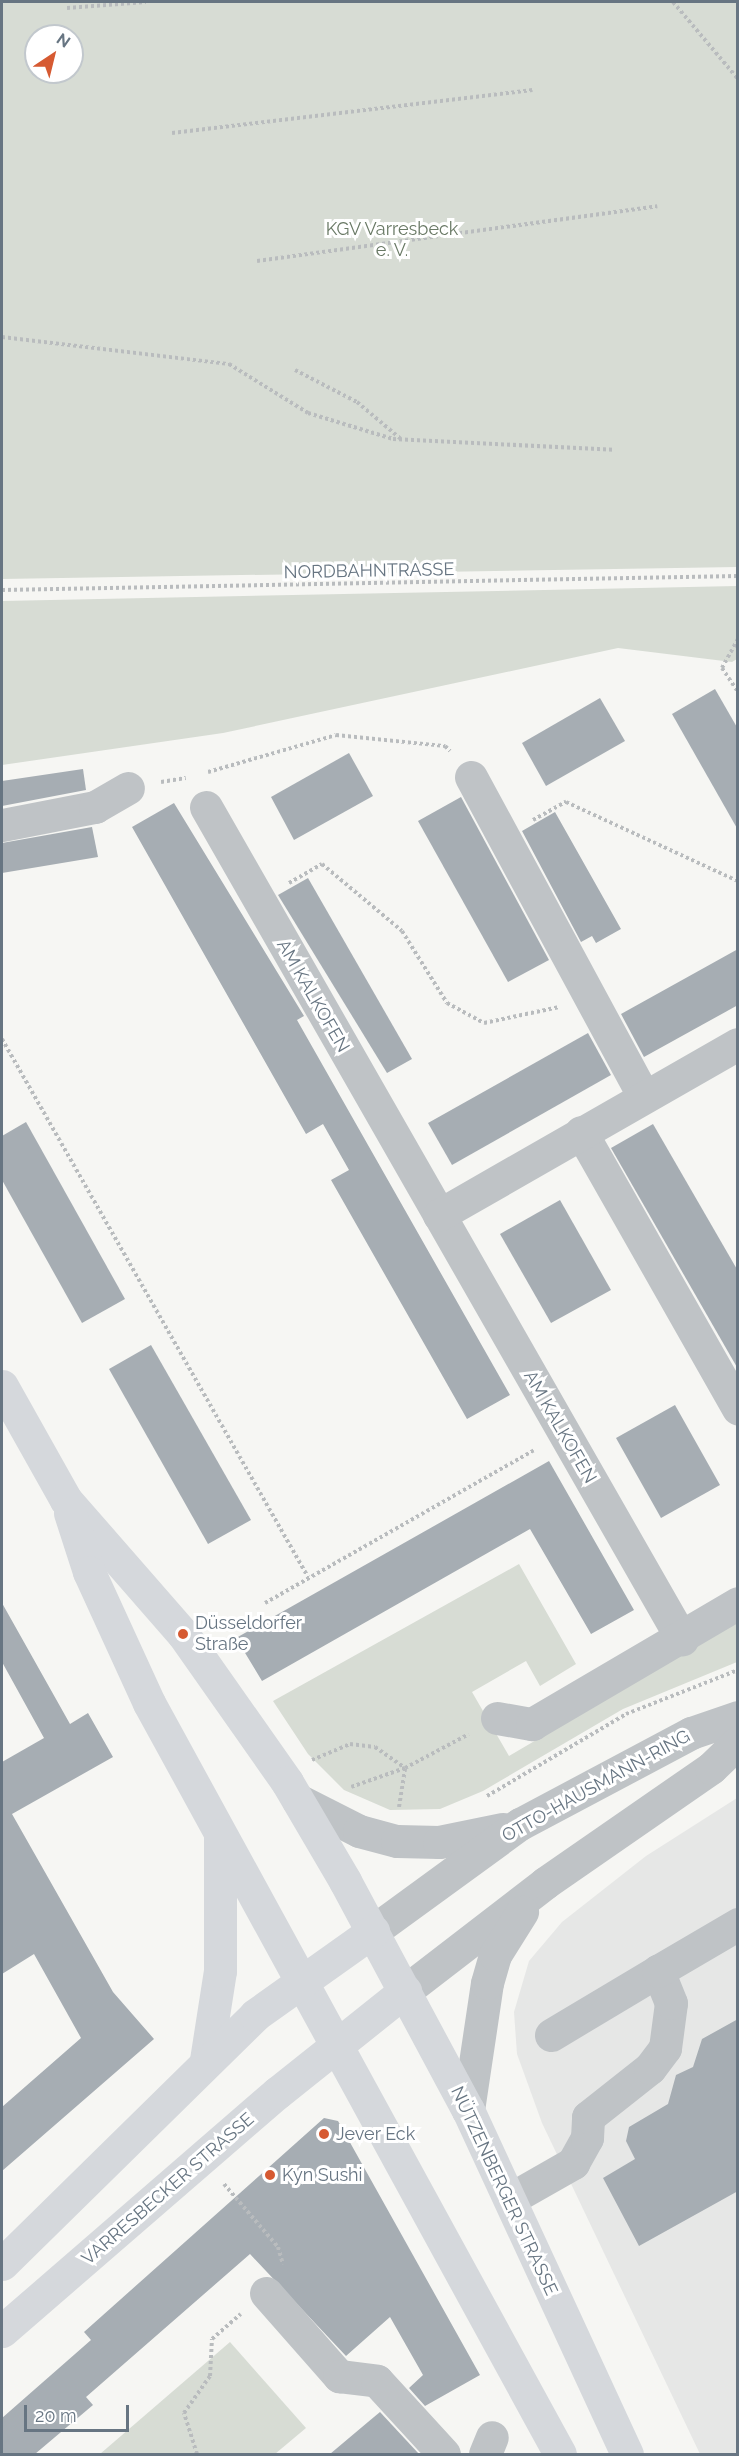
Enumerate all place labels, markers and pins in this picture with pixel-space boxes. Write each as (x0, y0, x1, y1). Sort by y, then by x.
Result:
place label: Düsseldorfer Straße (195, 1613, 302, 1656)
marker: Düsseldorfer Straße (176, 1627, 190, 1641)
place label: Jever Eck (336, 2123, 416, 2145)
marker: Jever Eck (317, 2127, 331, 2141)
place label: Kyn Sushi (282, 2164, 363, 2186)
marker: Kyn Sushi (263, 2168, 277, 2182)

